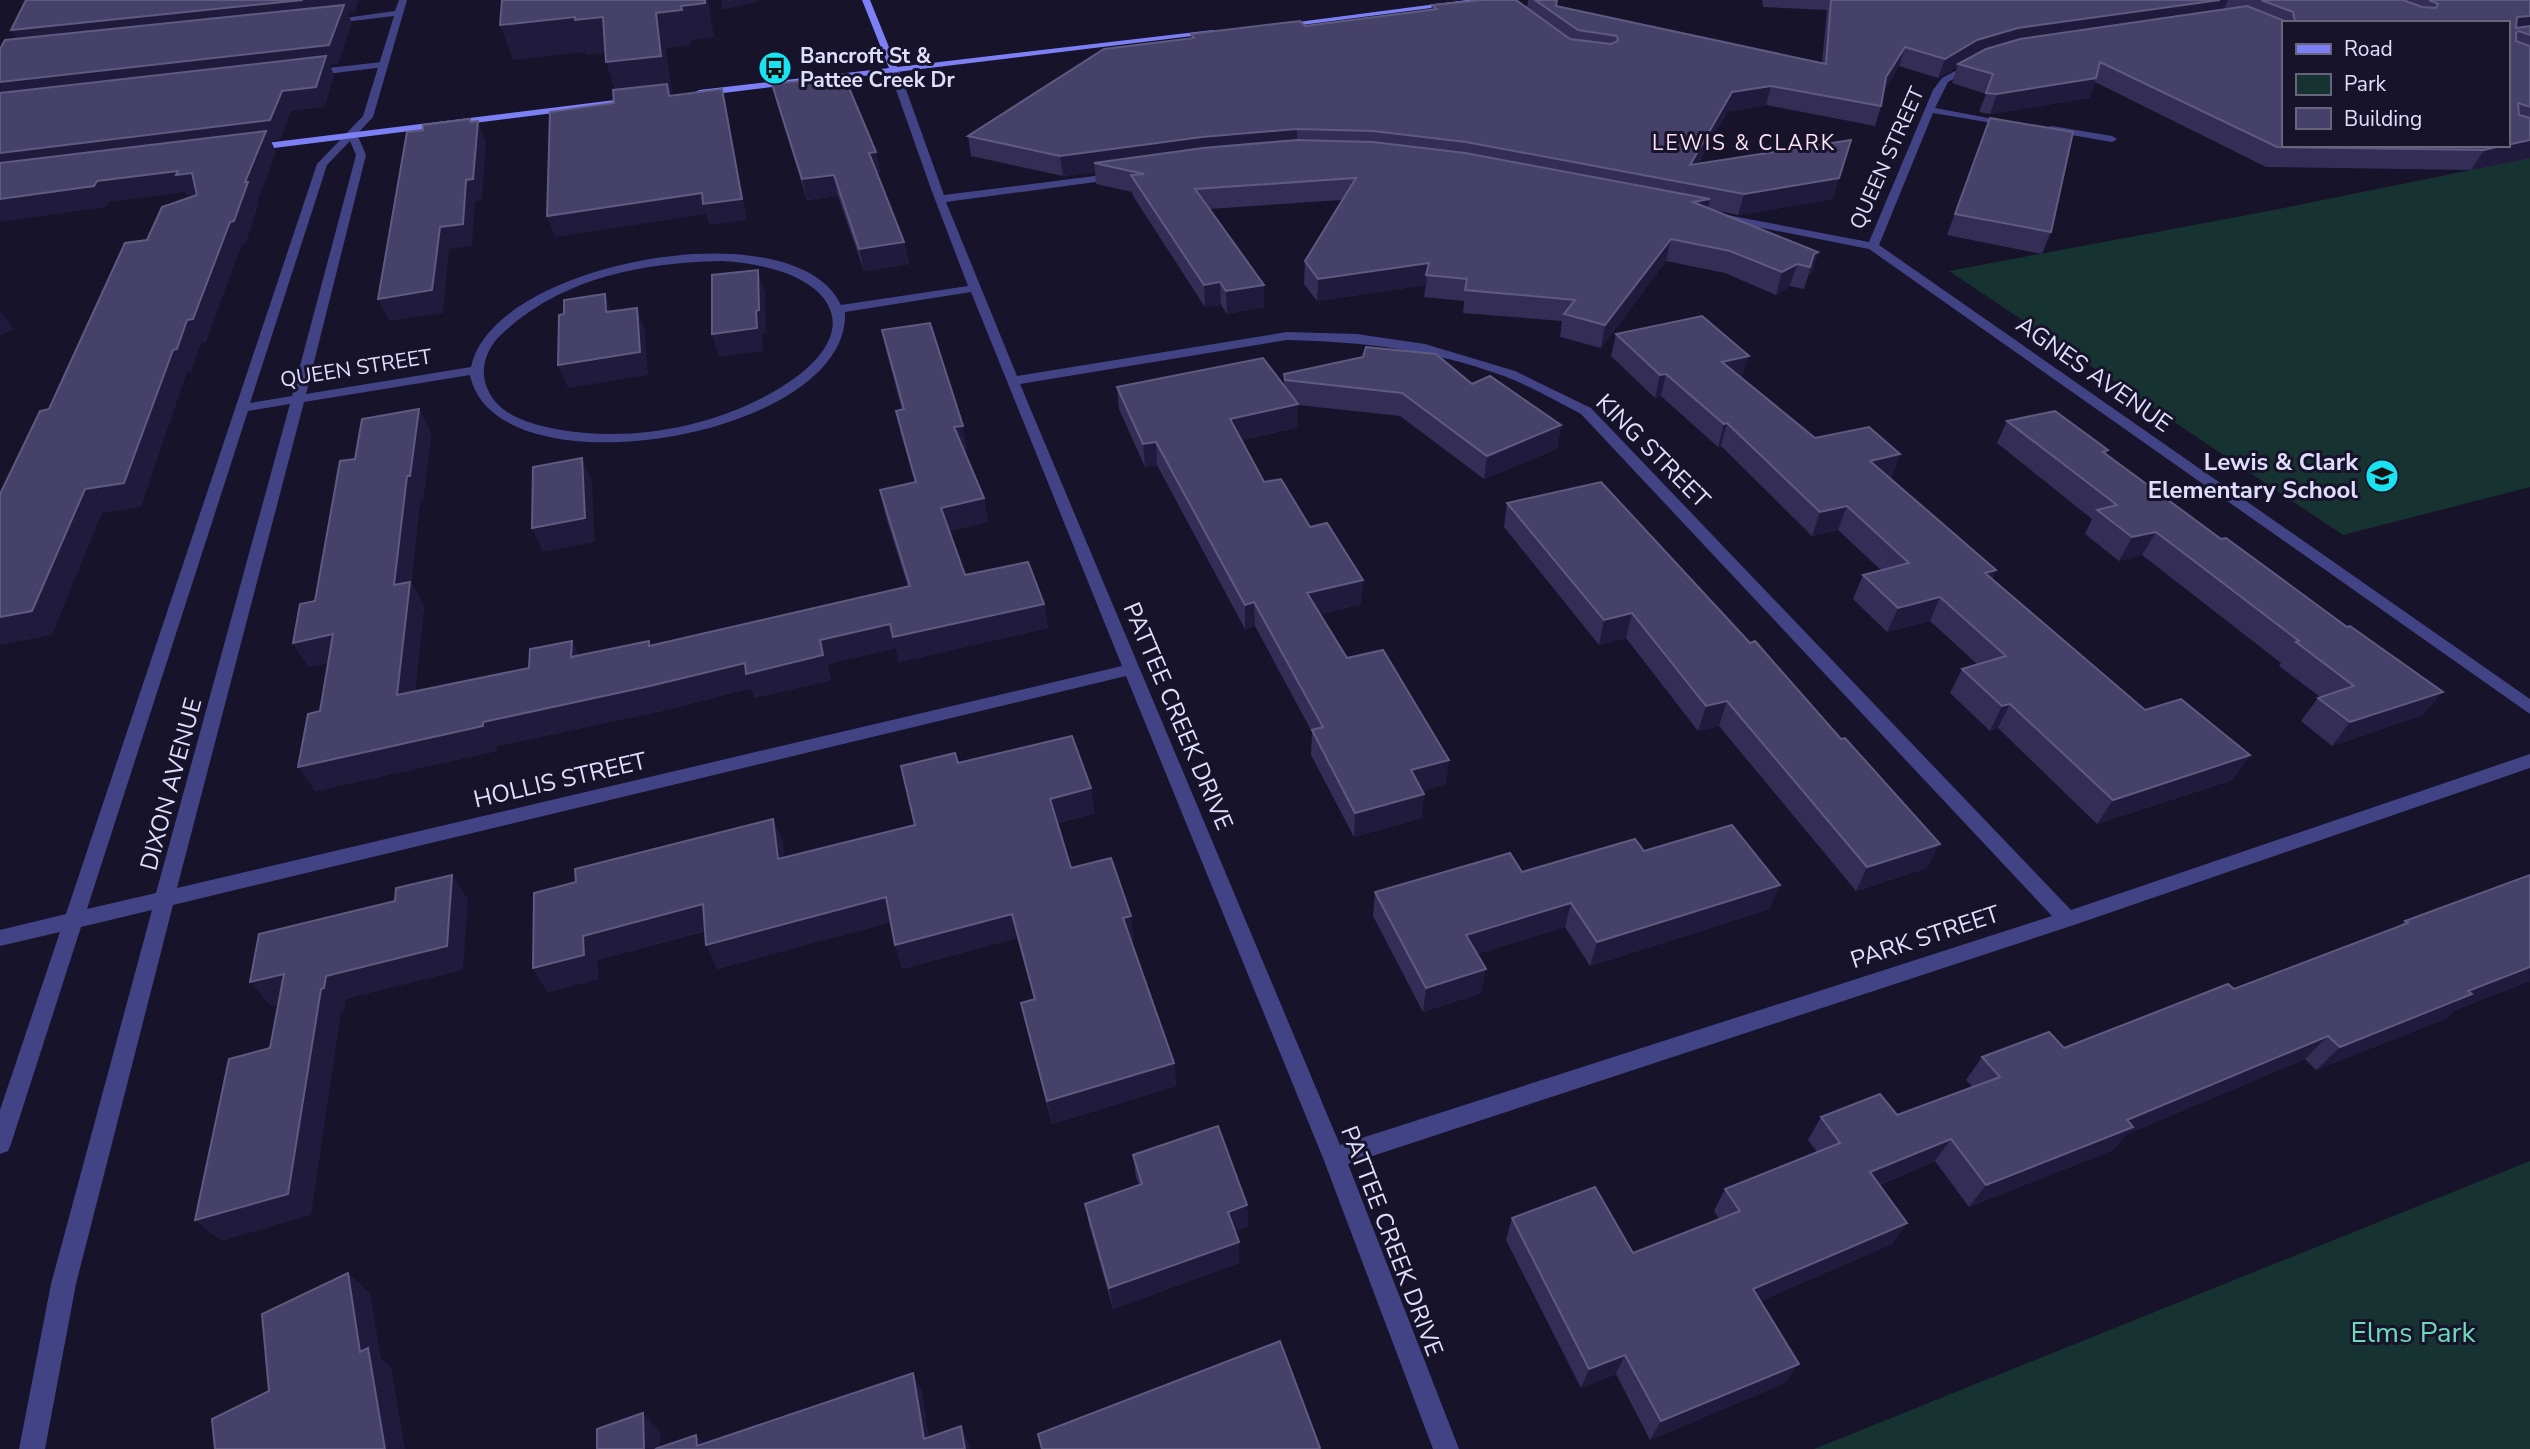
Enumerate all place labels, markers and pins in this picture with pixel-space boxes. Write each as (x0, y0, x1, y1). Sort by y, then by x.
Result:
place label: Bancroft St & Pattee Creek Dr (800, 42, 956, 94)
bus stop icon: Bancroft St & Pattee Creek Dr (756, 49, 794, 87)
place label: Lewis & Clark Elementary School (2148, 446, 2359, 506)
school or university icon: Lewis & Clark Elementary School (2363, 457, 2401, 495)

